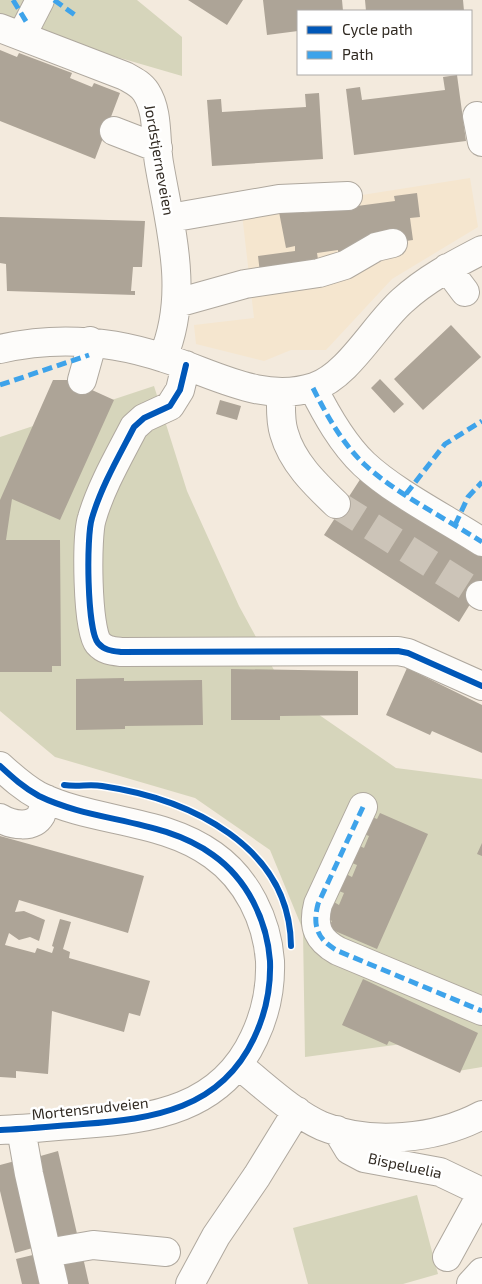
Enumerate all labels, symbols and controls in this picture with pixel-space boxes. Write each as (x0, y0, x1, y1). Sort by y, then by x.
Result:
legend (297, 10, 472, 75)
text: Cycle path (342, 20, 413, 38)
text: Path (342, 45, 373, 63)
street label: Jordstjerneveien (140, 103, 179, 217)
street label: Mortensrudveien (31, 1093, 149, 1123)
street label: Bispeluelia (367, 1148, 444, 1182)

